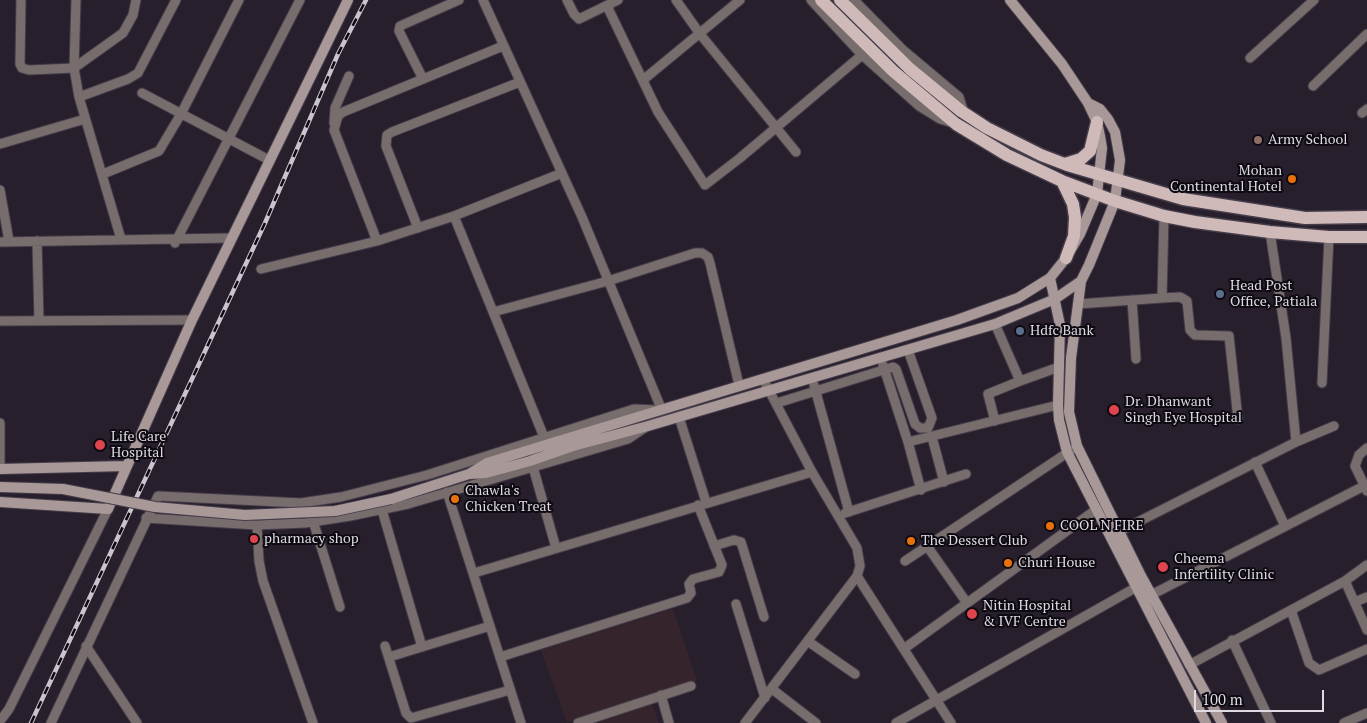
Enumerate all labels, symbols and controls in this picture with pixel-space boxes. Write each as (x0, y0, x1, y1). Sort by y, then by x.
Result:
place label: Army School (1268, 132, 1347, 148)
marker: Army School (1252, 134, 1264, 146)
place label: Mohan Continental Hotel (1170, 163, 1282, 196)
marker: Mohan Continental Hotel (1286, 173, 1298, 185)
place label: Head Post Office, Patiala (1230, 278, 1317, 310)
marker: Head Post Office, Patiala (1214, 288, 1226, 300)
place label: Hdfc Bank (1030, 323, 1094, 339)
marker: Hdfc Bank (1014, 325, 1026, 337)
place label: Dr. Dhanwant Singh Eye Hospital (1125, 394, 1242, 427)
marker: Dr. Dhanwant Singh Eye Hospital (1107, 403, 1121, 417)
place label: Life Care Hospital (111, 429, 166, 462)
marker: Life Care Hospital (93, 438, 107, 452)
place label: Chawla's Chicken Treat (465, 483, 552, 516)
marker: Chawla's Chicken Treat (449, 493, 461, 505)
place label: COOL N FIRE (1060, 518, 1144, 534)
marker: COOL N FIRE (1044, 520, 1056, 532)
place label: pharmacy shop (264, 531, 359, 547)
marker: pharmacy shop (248, 533, 260, 545)
place label: The Dessert Club (921, 533, 1027, 549)
marker: The Dessert Club (905, 535, 917, 547)
place label: Cheema Infertility Clinic (1174, 551, 1274, 584)
place label: Churi House (1018, 555, 1095, 571)
marker: Churi House (1002, 557, 1014, 569)
marker: Cheema Infertility Clinic (1156, 560, 1170, 574)
place label: Nitin Hospital & IVF Centre (983, 598, 1071, 630)
marker: Nitin Hospital & IVF Centre (965, 607, 979, 621)
scale bar (1197, 680, 1327, 712)
text: 100 m (1202, 689, 1243, 709)

